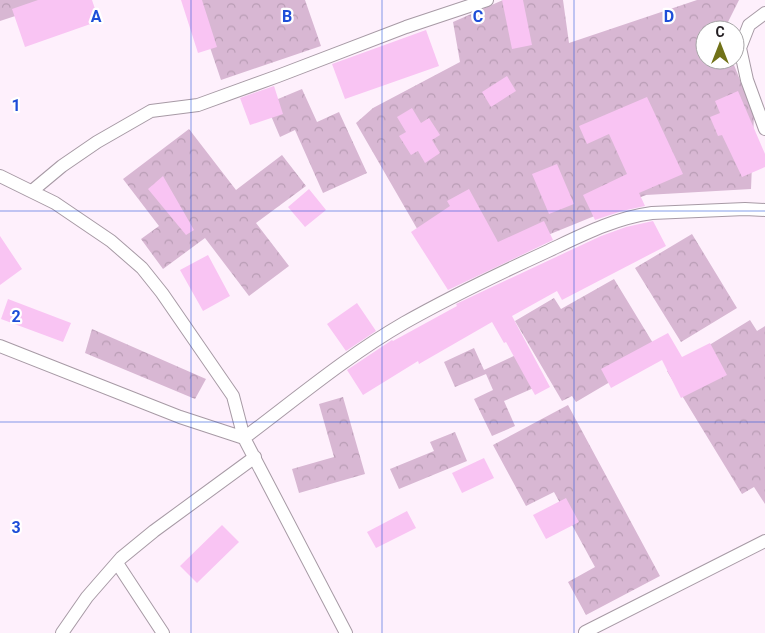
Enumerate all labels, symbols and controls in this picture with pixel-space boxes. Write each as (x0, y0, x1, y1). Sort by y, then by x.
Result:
text: A (91, 7, 102, 26)
text: B (282, 7, 292, 26)
text: C (473, 7, 483, 26)
text: D (664, 7, 674, 26)
north arrow (695, 20, 745, 70)
text: С (715, 24, 725, 40)
text: 1 (11, 96, 21, 115)
text: 2 (11, 307, 21, 326)
text: 3 (11, 518, 21, 537)

